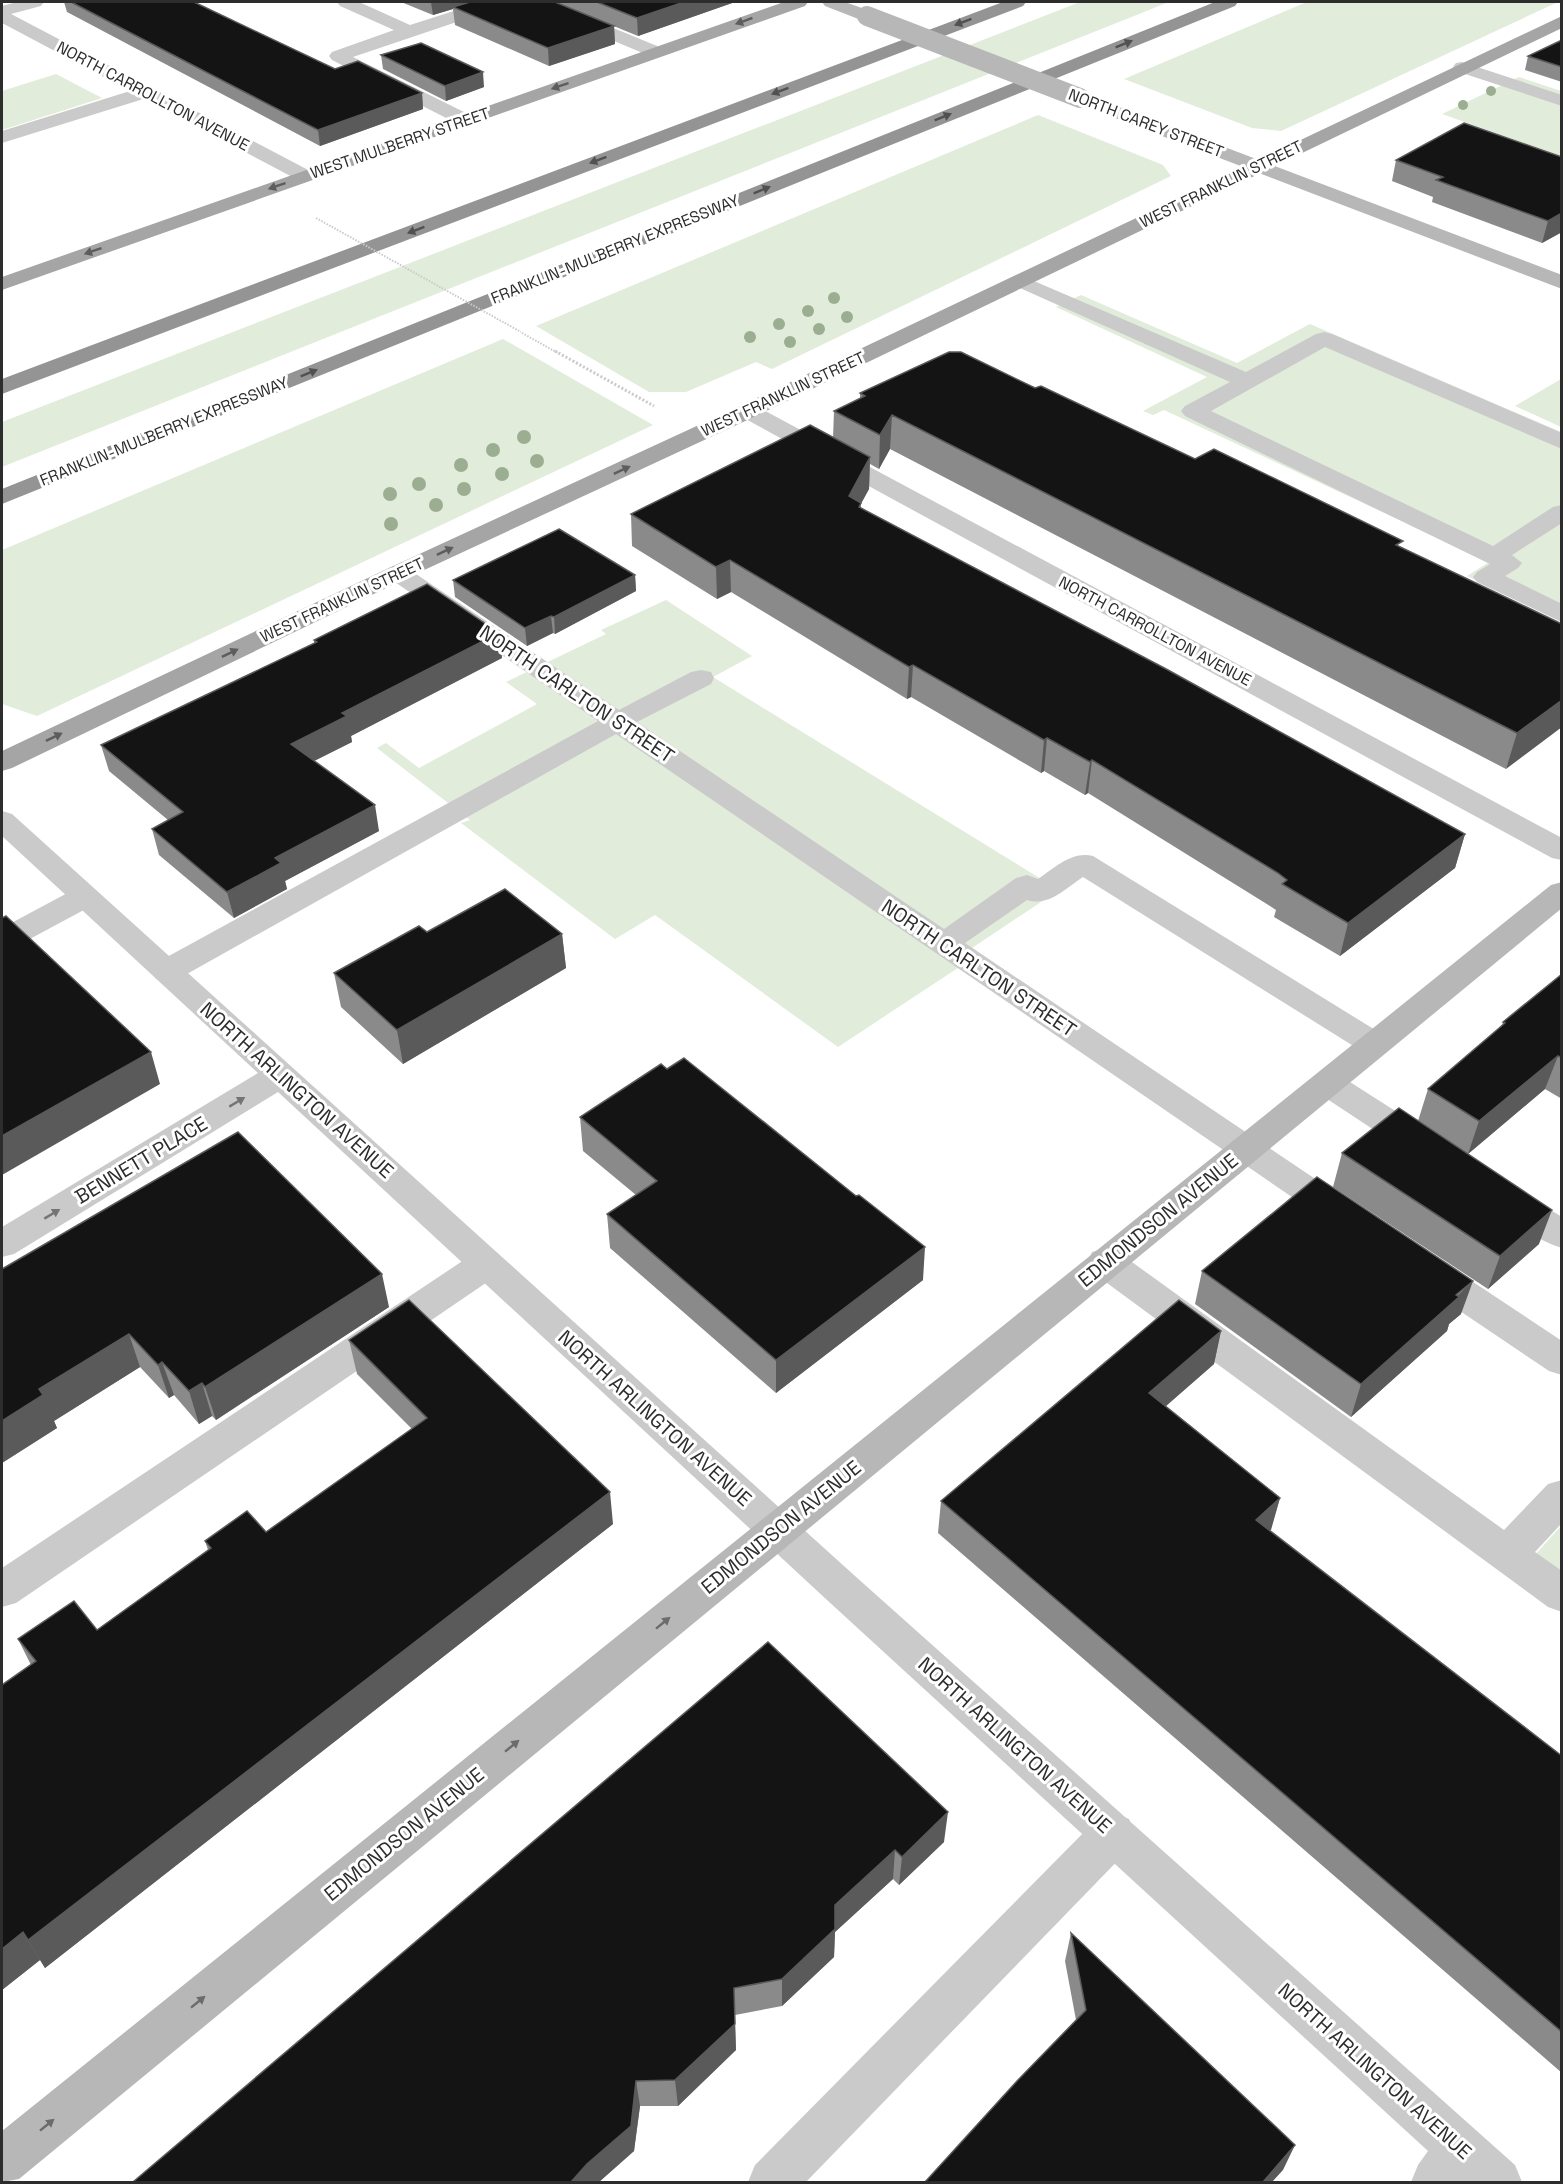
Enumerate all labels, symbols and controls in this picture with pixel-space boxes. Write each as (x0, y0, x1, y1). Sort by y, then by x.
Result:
one-way arrow (735, 17, 753, 27)
one-way arrow (953, 18, 971, 28)
street label: NORTH CARROLLTON AVENUE (53, 36, 253, 156)
one-way arrow (1115, 39, 1133, 48)
one-way arrow (551, 82, 569, 92)
street label: NORTH CAREY STREET (1065, 84, 1227, 162)
one-way arrow (771, 87, 789, 97)
street label: WEST MULBERRY STREET (308, 102, 492, 184)
one-way arrow (934, 112, 952, 121)
street label: WEST FRANKLIN STREET (1136, 135, 1306, 233)
one-way arrow (589, 156, 607, 166)
one-way arrow (268, 182, 286, 192)
one-way arrow (754, 185, 772, 195)
street label: FRANKLIN-MULBERRY EXPRESSWAY (488, 189, 742, 309)
one-way arrow (406, 225, 424, 235)
one-way arrow (84, 247, 102, 257)
street label: WEST FRANKLIN STREET (698, 347, 868, 441)
one-way arrow (300, 368, 318, 377)
street label: FRANKLIN-MULBERRY EXPRESSWAY (37, 371, 291, 491)
one-way arrow (613, 465, 631, 475)
one-way arrow (436, 547, 453, 556)
street label: WEST FRANKLIN STREET (257, 553, 427, 647)
street label: NORTH CARROLLTON AVENUE (1055, 571, 1255, 691)
street label: NORTH CARLTON STREET (475, 619, 680, 769)
one-way arrow (222, 648, 239, 657)
one-way arrow (46, 732, 63, 741)
street label: NORTH CARLTON STREET (877, 893, 1082, 1043)
street label: NORTH ARLINGTON AVENUE (195, 996, 399, 1184)
one-way arrow (229, 1097, 246, 1107)
street label: BENNETT PLACE (70, 1110, 212, 1210)
street label: EDMONDSON AVENUE (1073, 1147, 1243, 1293)
one-way arrow (44, 1208, 60, 1219)
street label: NORTH ARLINGTON AVENUE (553, 1324, 757, 1512)
street label: EDMONDSON AVENUE (696, 1454, 866, 1600)
one-way arrow (655, 1616, 671, 1629)
street label: NORTH ARLINGTON AVENUE (913, 1651, 1117, 1839)
one-way arrow (504, 1740, 519, 1753)
street label: EDMONDSON AVENUE (319, 1761, 489, 1907)
street label: NORTH ARLINGTON AVENUE (1273, 1977, 1477, 2165)
one-way arrow (190, 1996, 205, 2009)
one-way arrow (39, 2119, 55, 2132)

